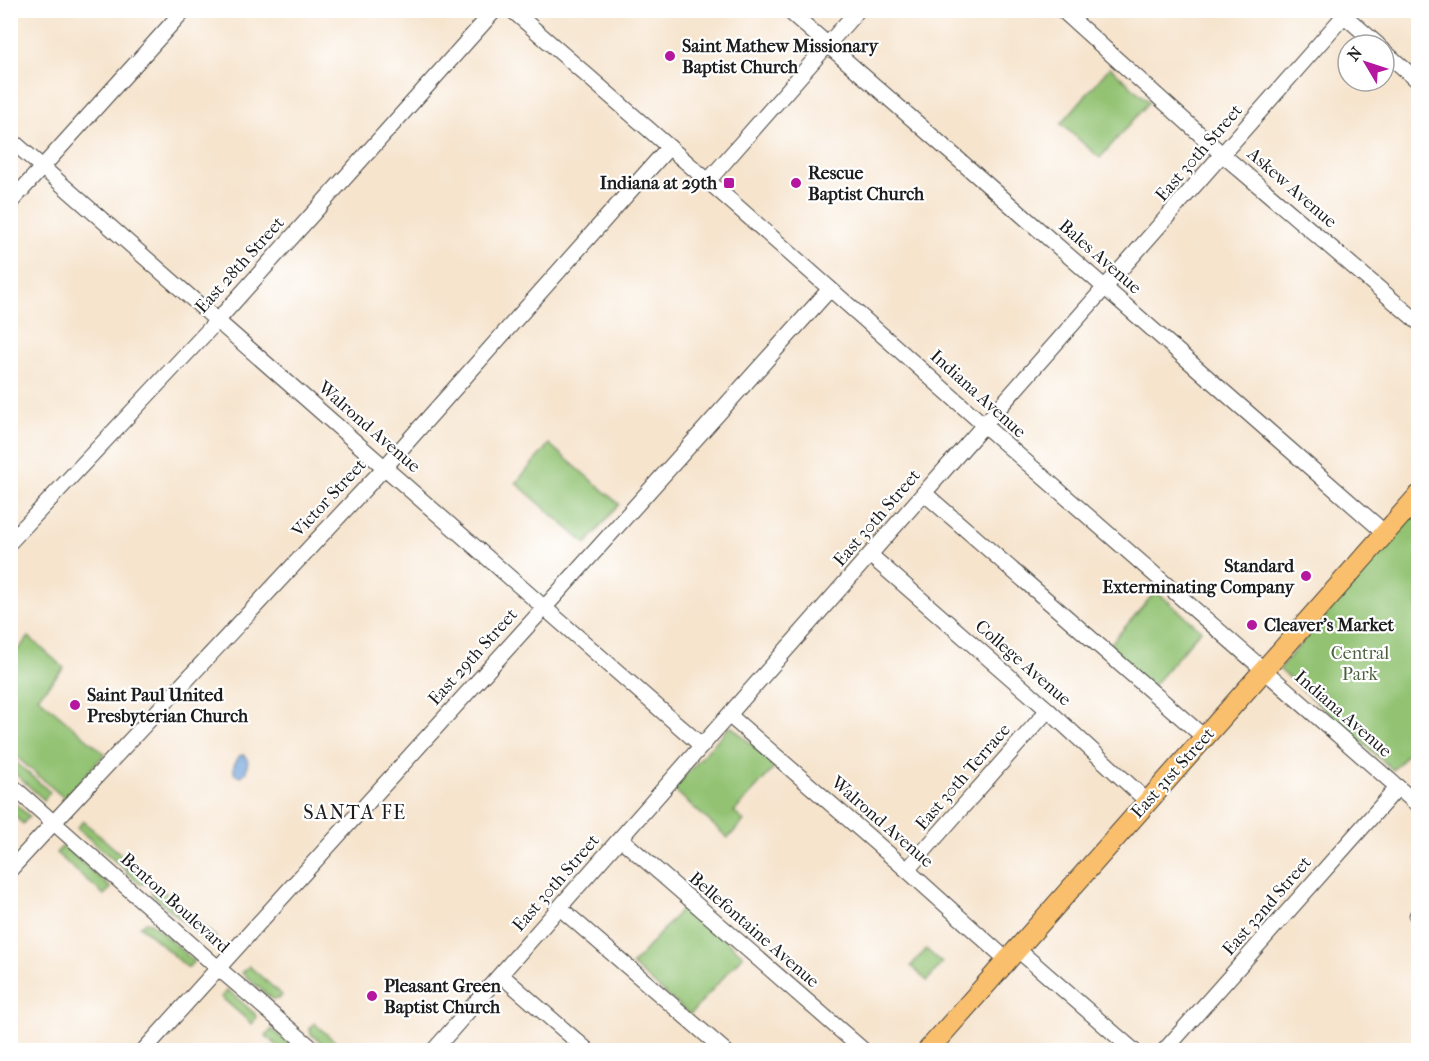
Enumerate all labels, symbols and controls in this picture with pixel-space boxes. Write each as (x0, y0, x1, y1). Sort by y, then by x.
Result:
north arrow (1336, 33, 1396, 93)
place label: Saint Mathew Missionary Baptist Church (682, 36, 879, 78)
text: N (1344, 43, 1366, 65)
marker: Saint Mathew Missionary Baptist Church (663, 49, 677, 63)
street label: East 30th Street (1151, 100, 1247, 206)
street label: Askew Avenue (1242, 143, 1341, 233)
place label: Rescue Baptist Church (808, 163, 925, 205)
place label: Indiana at 29th (600, 173, 718, 194)
marker: Indiana at 29th (722, 176, 736, 190)
marker: Rescue Baptist Church (789, 176, 803, 190)
street label: East 28th Street (191, 212, 289, 318)
street label: Bales Avenue (1054, 215, 1146, 299)
street label: Indiana Avenue (926, 346, 1030, 443)
street label: Walrond Avenue (313, 376, 424, 477)
street label: Victor Street (287, 454, 371, 542)
street label: East 30th Street (829, 465, 925, 571)
place label: Standard Exterminating Company (1102, 556, 1295, 598)
marker: Standard Exterminating Company (1299, 569, 1313, 583)
street label: East 29th Street (424, 604, 522, 710)
place label: Cleaver's Market (1264, 615, 1395, 636)
street label: College Avenue (971, 616, 1075, 710)
marker: Cleaver's Market (1245, 618, 1259, 632)
park label: Central Park (1331, 643, 1389, 685)
street label: Indiana Avenue (1290, 666, 1396, 762)
place label: Saint Paul United Presbyterian Church (87, 685, 249, 727)
marker: Saint Paul United Presbyterian Church (68, 698, 82, 712)
street label: East 30th Terrace (911, 719, 1015, 834)
street label: East 31st Street (1127, 723, 1219, 823)
street label: Walrond Avenue (826, 771, 937, 872)
district label: SANTA FE (303, 801, 407, 824)
street label: East 30th Street (508, 830, 604, 936)
street label: Benton Boulevard (116, 849, 234, 958)
street label: East 32nd Street (1218, 852, 1316, 960)
street label: Bellefontaine Avenue (685, 868, 823, 992)
place label: Pleasant Green Baptist Church (384, 976, 502, 1018)
marker: Pleasant Green Baptist Church (365, 989, 379, 1003)

